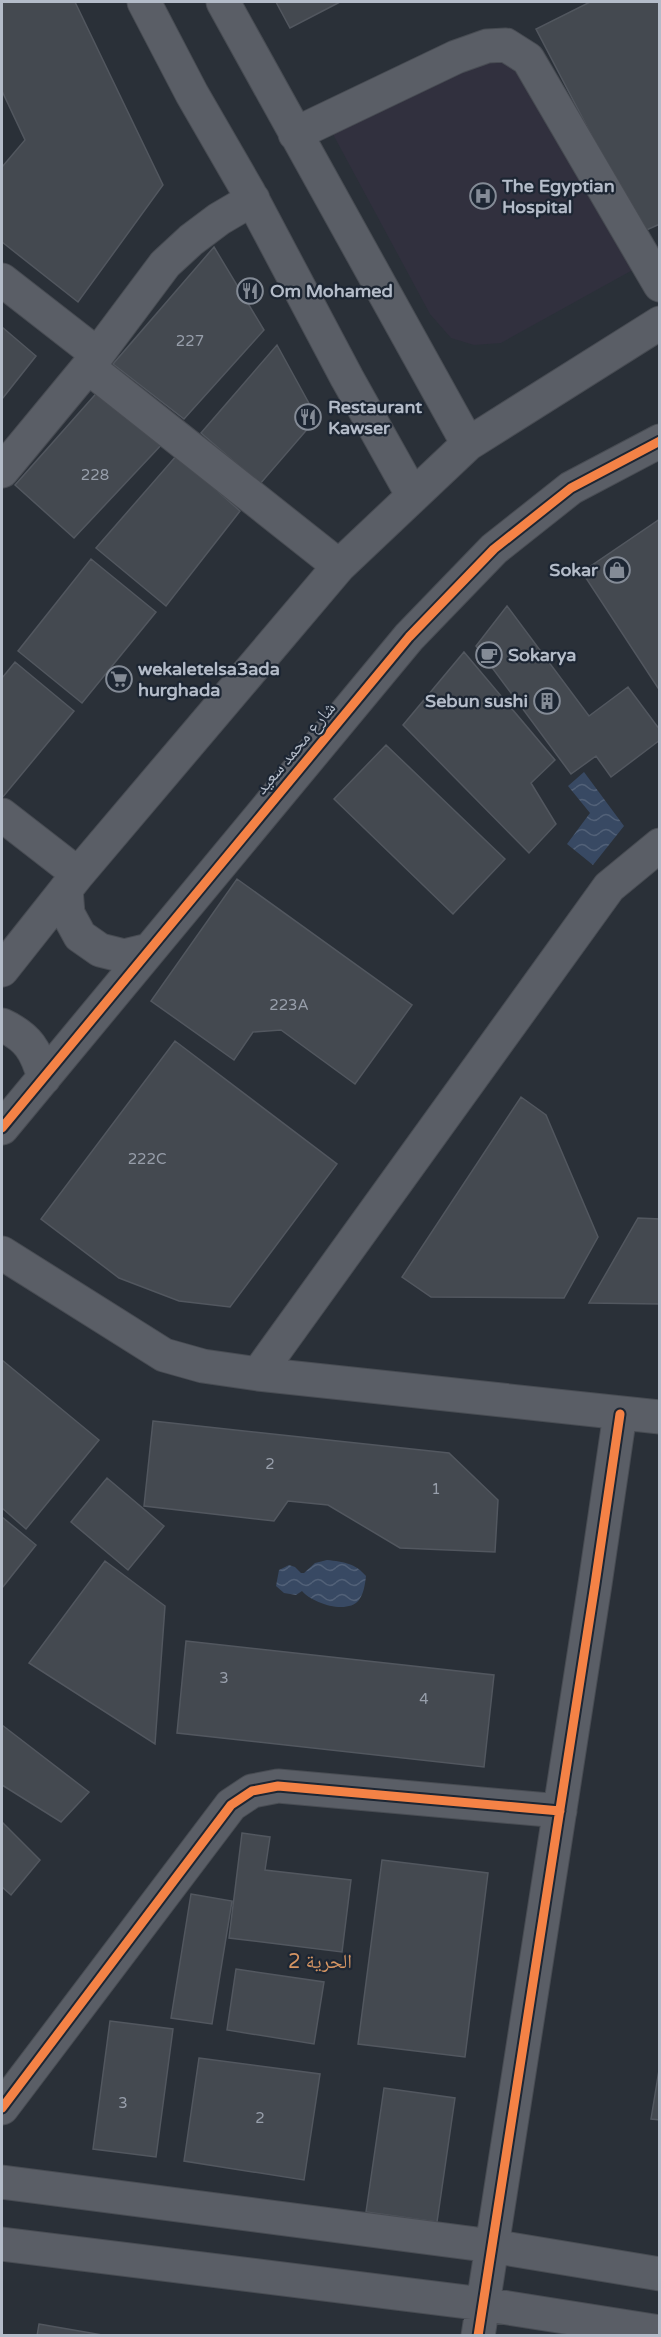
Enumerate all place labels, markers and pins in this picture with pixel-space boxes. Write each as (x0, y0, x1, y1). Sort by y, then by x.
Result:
place label: The Egyptian Hospital (501, 175, 615, 218)
hospital icon: The Egyptian Hospital (468, 181, 498, 211)
restaurant icon: Om Mohamed (235, 276, 265, 306)
place label: Om Mohamed (270, 280, 393, 302)
place label: Restaurant Kawser (328, 396, 422, 439)
restaurant icon: Restaurant Kawser (293, 402, 323, 432)
shop icon: Sokar (602, 555, 632, 585)
place label: Sokar (549, 559, 599, 581)
cafe icon: Sokarya (474, 640, 504, 670)
place label: Sokarya (508, 644, 576, 666)
place label: wekaletelsa3ada hurghada (138, 658, 280, 701)
supermarket icon: wekaletelsa3ada hurghada (104, 664, 134, 694)
building icon: Sebun sushi (532, 686, 562, 716)
place label: Sebun sushi (425, 690, 528, 712)

